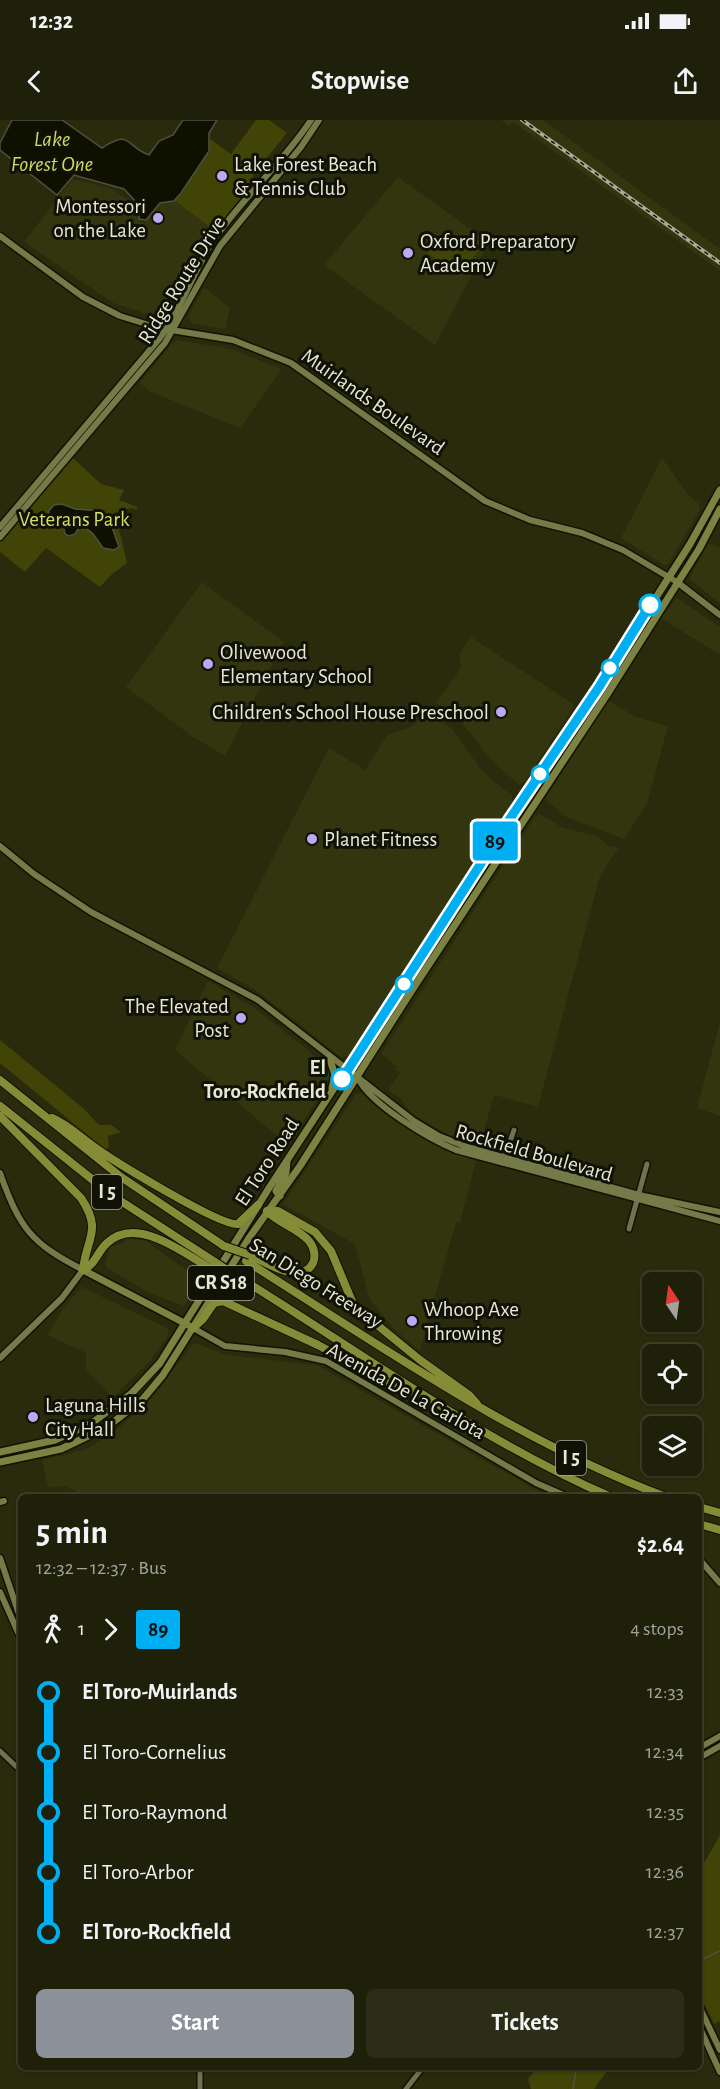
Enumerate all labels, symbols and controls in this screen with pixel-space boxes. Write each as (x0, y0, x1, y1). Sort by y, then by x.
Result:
text: 12:32 (30, 10, 73, 32)
icon: back (18, 65, 51, 98)
icon: share (669, 65, 702, 98)
text: Stopwise (311, 67, 409, 94)
water label: Lake Forest One (11, 128, 93, 175)
place label: Lake Forest Beach & Tennis Club (234, 154, 377, 199)
marker: Lake Forest Beach & Tennis Club (215, 169, 229, 183)
place label: Montessori on the Lake (53, 196, 146, 241)
marker: Montessori on the Lake (151, 211, 165, 225)
street label: Ridge Route Drive (134, 212, 230, 348)
place label: Oxford Preparatory Academy (420, 231, 576, 276)
marker: Oxford Preparatory Academy (401, 246, 415, 260)
street label: Muirlands Boulevard (298, 345, 448, 459)
park label: Veterans Park (18, 509, 130, 530)
unlabelled marker (639, 594, 661, 616)
place label: Olivewood Elementary School (220, 642, 372, 687)
marker: Olivewood Elementary School (201, 657, 215, 671)
unlabelled marker (601, 659, 619, 677)
place label: Children's School House Preschool (212, 702, 489, 723)
marker: Children's School House Preschool (494, 705, 508, 719)
unlabelled marker (531, 765, 549, 783)
line badge: 89 (468, 822, 522, 860)
place label: Planet Fitness (324, 829, 437, 850)
text: 89 (485, 831, 505, 852)
marker: Planet Fitness (305, 832, 319, 846)
unlabelled marker (395, 975, 413, 993)
place label: The Elevated Post (125, 996, 229, 1041)
marker: The Elevated Post (234, 1011, 248, 1025)
place label: El Toro-Rockfield (204, 1057, 326, 1102)
marker: El Toro-Rockfield (331, 1068, 353, 1090)
street label: El Toro Road (231, 1114, 303, 1210)
street label: Rockfield Boulevard (453, 1121, 615, 1186)
road number: I 5 (92, 1175, 122, 1209)
street label: San Diego Freeway (246, 1234, 386, 1332)
road number: CR S18 (188, 1266, 254, 1300)
north arrow (642, 1272, 702, 1332)
map controls (642, 1272, 702, 1476)
place label: Whoop Axe Throwing (424, 1299, 519, 1344)
marker: Whoop Axe Throwing (405, 1314, 419, 1328)
street label: Avenida De La Carlota (323, 1339, 489, 1443)
button: locate (642, 1344, 702, 1404)
place label: Laguna Hills City Hall (45, 1395, 146, 1440)
marker: Laguna Hills City Hall (26, 1410, 40, 1424)
button: layers (642, 1416, 702, 1476)
road number: I 5 (556, 1441, 586, 1475)
text: 5 min (36, 1517, 108, 1550)
text: $2.64 (637, 1534, 684, 1556)
text: 12:32 – 12:37 · Bus (36, 1558, 167, 1578)
icon: walk (36, 1613, 69, 1646)
icon: forward (94, 1613, 127, 1646)
text: 1 (78, 1619, 85, 1639)
text: 89 (148, 1619, 168, 1640)
text: 4 stops (630, 1619, 684, 1639)
text: El Toro-Muirlands (82, 1681, 237, 1703)
text: 12:33 (647, 1682, 684, 1702)
text: El Toro-Cornelius (82, 1741, 227, 1763)
text: 12:34 (646, 1742, 684, 1762)
text: El Toro-Raymond (82, 1801, 228, 1823)
text: 12:35 (647, 1802, 684, 1822)
text: El Toro-Arbor (82, 1861, 194, 1883)
text: 12:36 (646, 1862, 684, 1882)
text: El Toro-Rockfield (82, 1921, 231, 1943)
text: 12:37 (647, 1922, 684, 1942)
button: Start (36, 1989, 354, 2058)
button: Tickets (366, 1989, 684, 2058)

